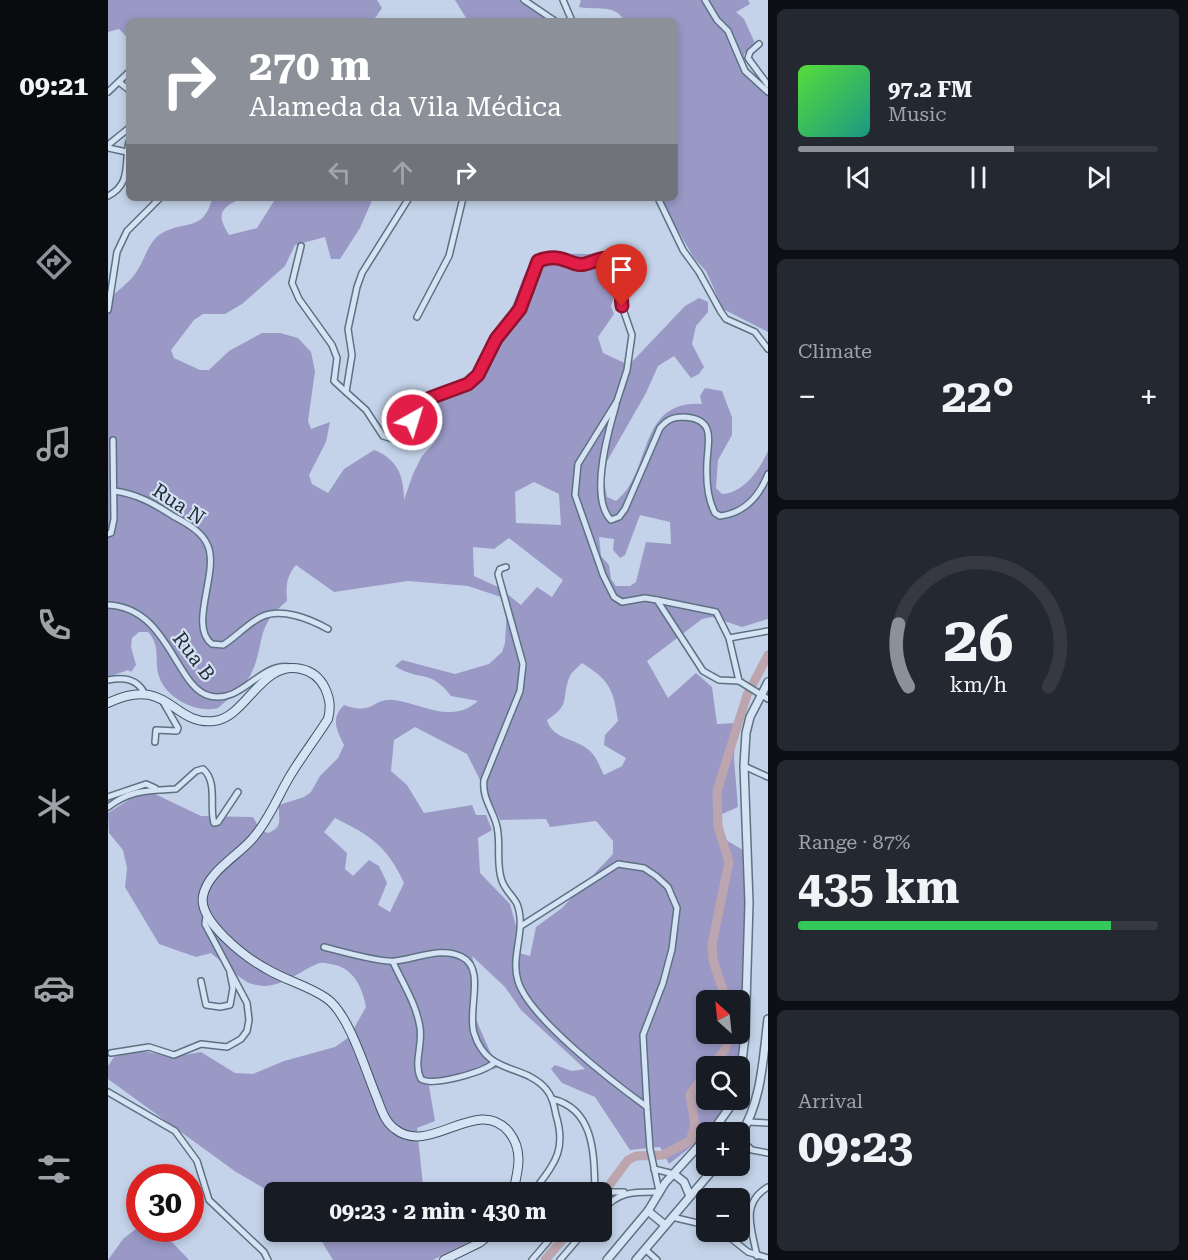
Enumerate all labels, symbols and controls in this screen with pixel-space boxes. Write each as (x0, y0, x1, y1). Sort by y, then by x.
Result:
text: 270 m (249, 41, 371, 90)
icon: right (150, 42, 228, 120)
text: 09:21 (20, 70, 88, 102)
text: 97.2 FM (888, 77, 972, 102)
text: Alameda da Vila Médica (249, 91, 562, 123)
text: Music (888, 102, 947, 126)
icon: left (323, 156, 356, 189)
icon: ahead (386, 156, 419, 189)
icon: right (449, 156, 482, 189)
icon: previous (842, 161, 875, 194)
icon: pause (962, 161, 995, 194)
icon: next (1082, 161, 1115, 194)
icon: directions (33, 241, 75, 283)
pin (596, 244, 647, 306)
icon: arrive (605, 253, 638, 286)
text: Climate (798, 339, 872, 363)
text: 22° (942, 370, 1014, 423)
text: − (798, 377, 816, 416)
text: + (1140, 377, 1158, 416)
position arrow (380, 388, 444, 452)
icon: music (33, 423, 75, 465)
street label: Rua N (148, 478, 210, 530)
text: 26 (943, 603, 1013, 676)
icon: phone (33, 604, 75, 646)
street label: Rua B (168, 627, 220, 685)
text: km/h (949, 672, 1007, 697)
icon: climate (33, 785, 75, 827)
text: Range · 87% (798, 830, 910, 854)
text: 435 km (798, 861, 959, 914)
icon: car (33, 967, 75, 1009)
north arrow (696, 990, 750, 1044)
map controls (696, 990, 750, 1242)
button: search (696, 1056, 750, 1110)
text: Arrival (798, 1089, 863, 1113)
text: 09:23 (798, 1120, 913, 1173)
button: + (696, 1122, 750, 1176)
icon: filters (33, 1148, 75, 1190)
speed limit sign: 30 (126, 1164, 204, 1242)
button: − (696, 1188, 750, 1242)
text: 09:23 · 2 min · 430 m (329, 1199, 547, 1224)

